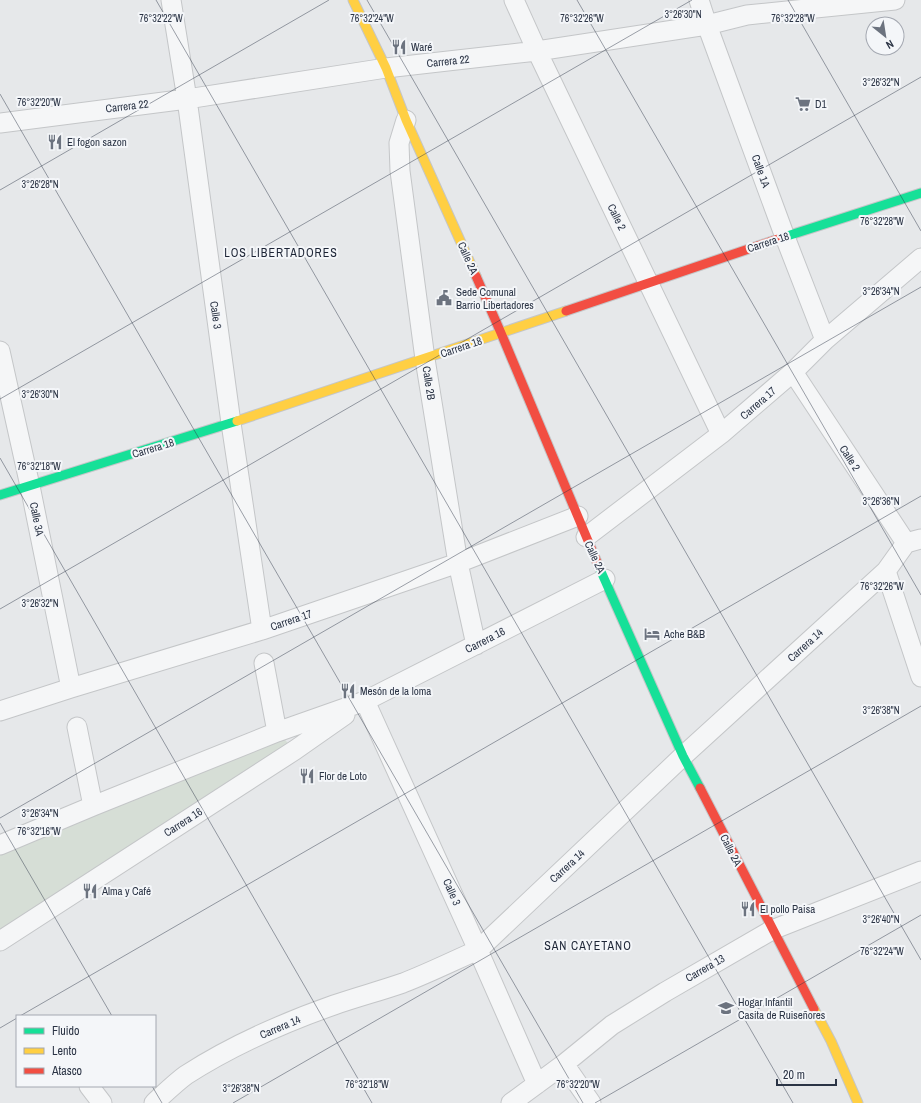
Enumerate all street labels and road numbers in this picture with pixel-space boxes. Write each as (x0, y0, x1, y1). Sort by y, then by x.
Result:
street label: Carrera 22 (426, 52, 470, 70)
street label: Carrera 22 (105, 96, 149, 116)
street label: Calle 1A (749, 153, 774, 190)
street label: Calle 2 (605, 201, 629, 233)
street label: Carrera 18 (745, 229, 791, 255)
street label: Calle 2A (455, 240, 482, 277)
street label: Calle 3 (207, 300, 225, 330)
street label: Carrera 18 (438, 333, 484, 361)
street label: Calle 2B (419, 365, 439, 401)
street label: Carrera 17 (737, 384, 779, 422)
street label: Carrera 18 (130, 435, 176, 461)
street label: Calle 2 (836, 442, 864, 474)
street label: Calle 3A (27, 501, 47, 538)
street label: Calle 2A (581, 539, 609, 576)
street label: Carrera 17 (268, 606, 314, 634)
street label: Carrera 16 (463, 624, 507, 656)
street label: Carrera 14 (784, 625, 826, 665)
street label: Carrera 16 (161, 804, 205, 840)
street label: Calle 2A (717, 832, 745, 869)
street label: Carrera 14 (546, 846, 588, 886)
street label: Calle 3 (440, 876, 464, 908)
street label: Carrera 13 (683, 951, 727, 985)
street label: Carrera 14 (257, 1012, 303, 1042)

